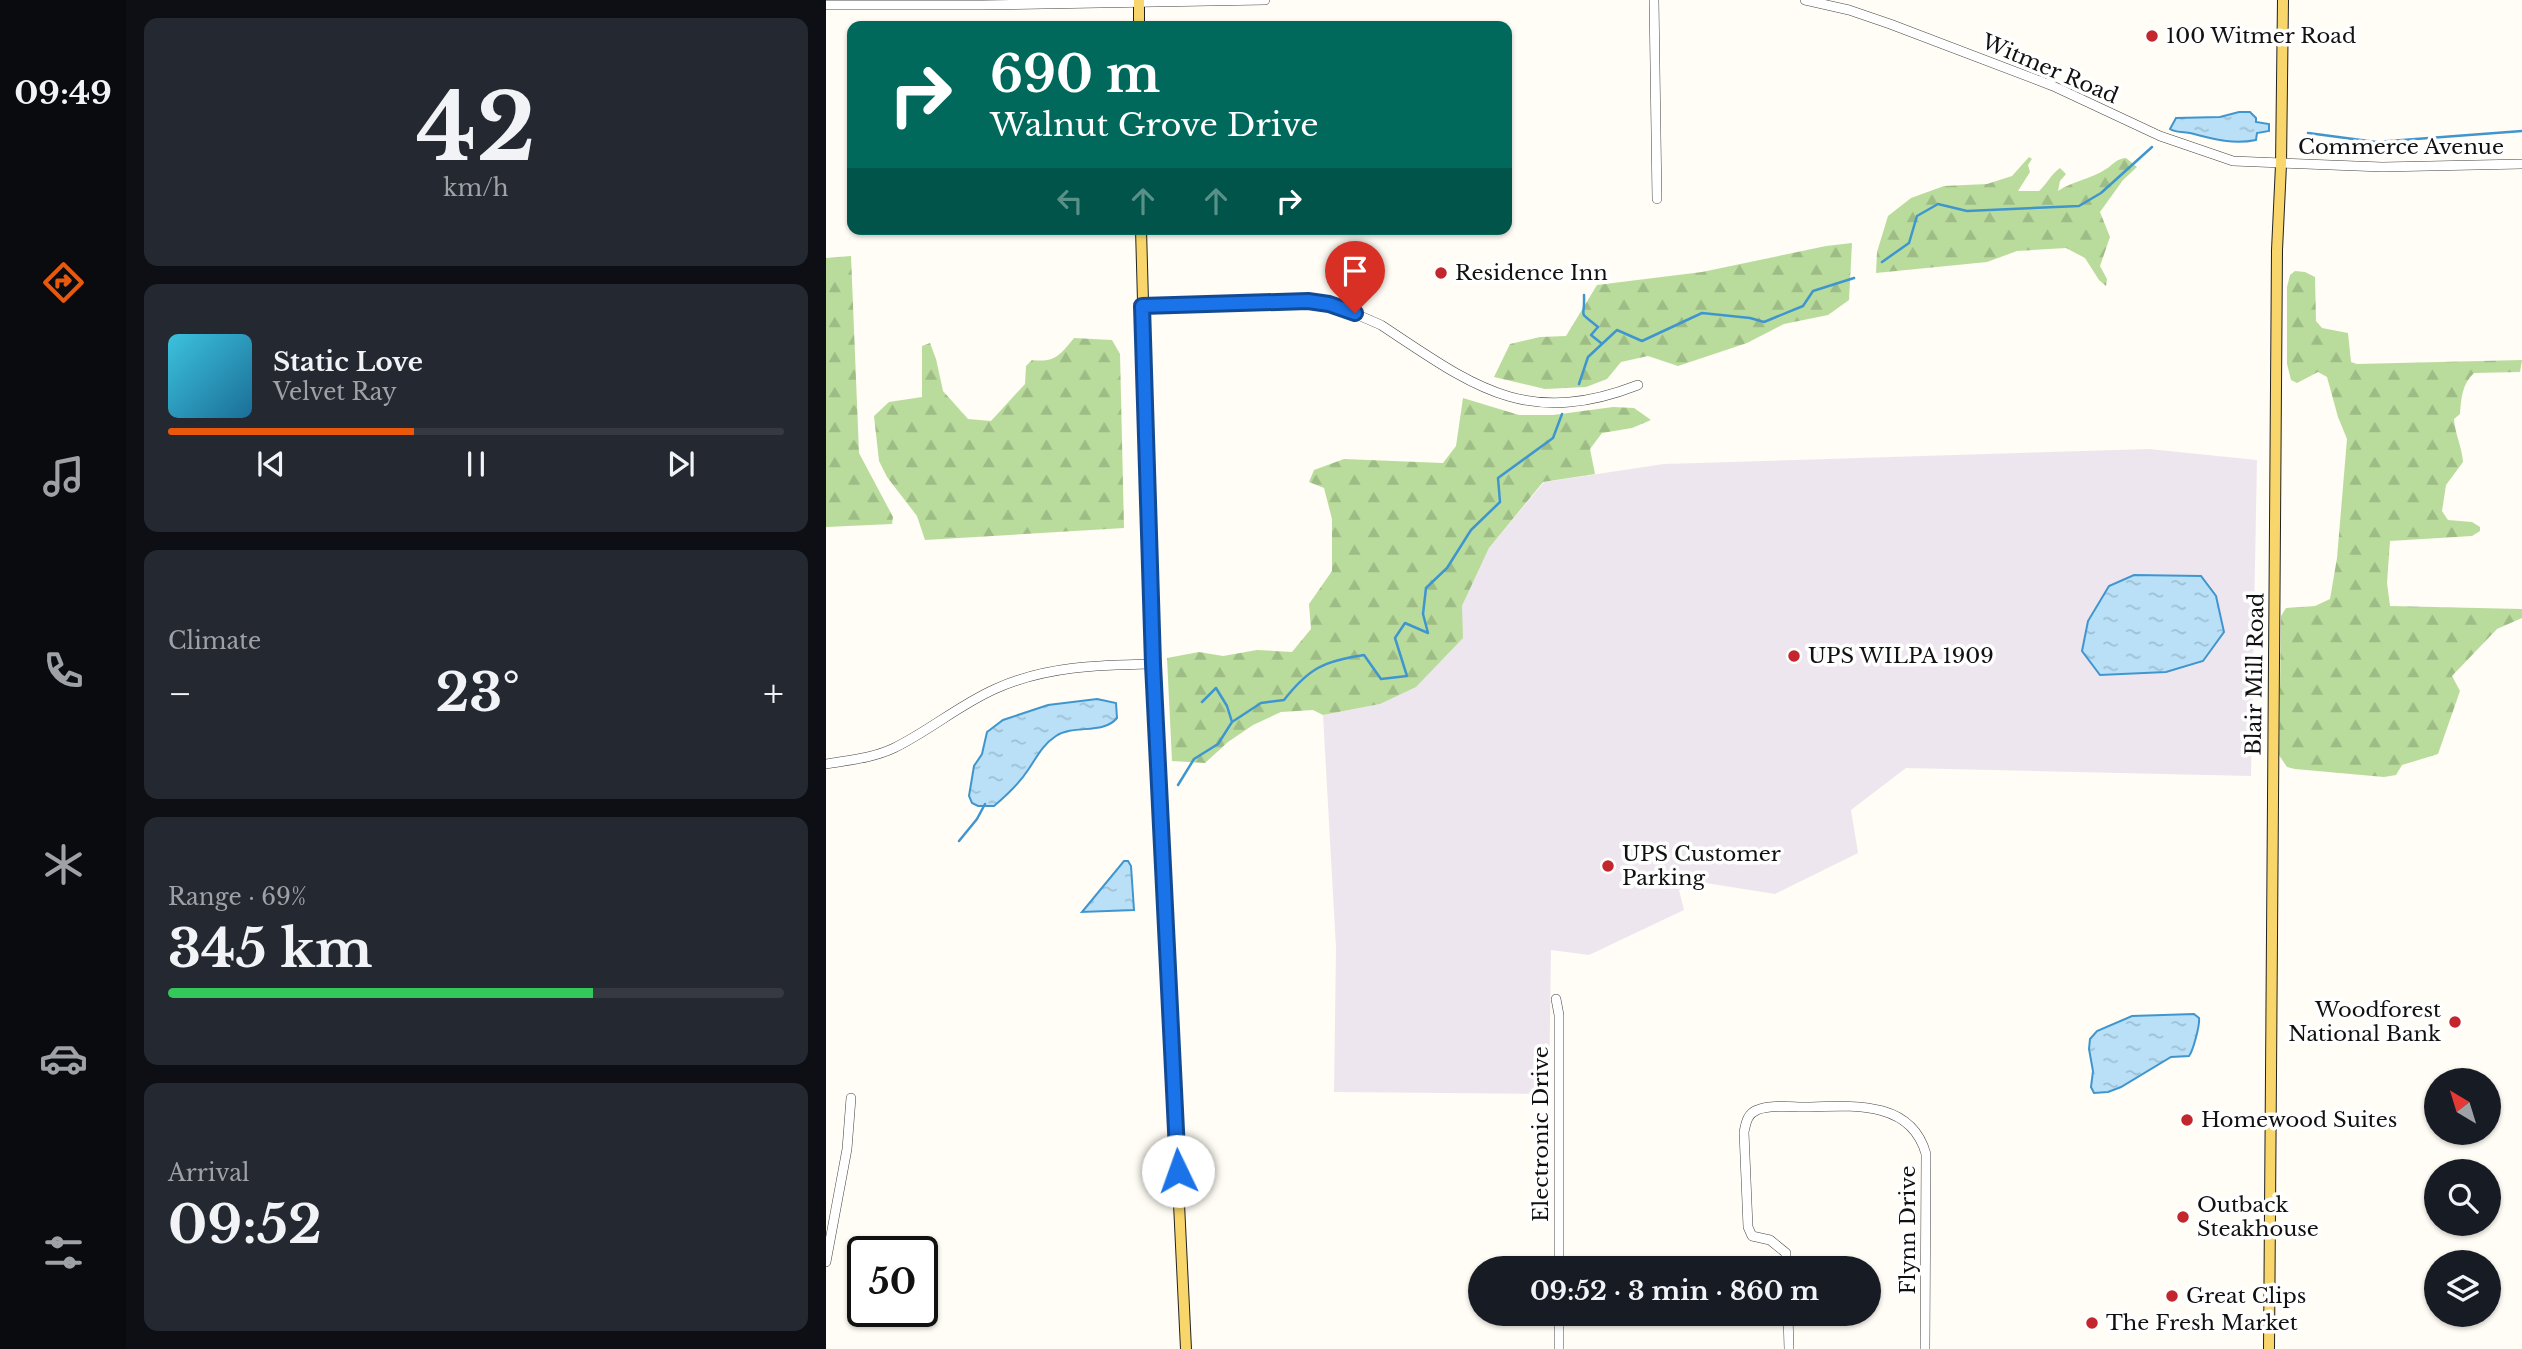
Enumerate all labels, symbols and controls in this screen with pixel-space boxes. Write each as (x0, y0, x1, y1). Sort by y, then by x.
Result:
place label: 100 Witmer Road (2166, 23, 2356, 49)
street label: Witmer Road (1977, 28, 2122, 109)
marker: 100 Witmer Road (2144, 28, 2160, 44)
text: 690 m (990, 44, 1160, 105)
icon: right (875, 49, 966, 140)
text: 42 (416, 72, 536, 185)
text: 09:49 (14, 73, 112, 113)
text: Walnut Grove Drive (990, 105, 1319, 145)
street label: Commerce Avenue (2298, 134, 2504, 160)
text: km/h (443, 174, 509, 202)
icon: left (1051, 182, 1089, 220)
icon: ahead (1124, 182, 1162, 220)
icon: ahead (1197, 182, 1235, 220)
icon: right (1270, 182, 1308, 220)
pin (1325, 241, 1385, 313)
icon: arrive (1336, 252, 1374, 290)
icon: directions (39, 258, 88, 307)
place label: Residence Inn (1455, 260, 1608, 286)
marker: Residence Inn (1433, 265, 1449, 281)
text: Static Love (273, 346, 423, 378)
text: Velvet Ray (273, 378, 397, 406)
icon: previous (252, 445, 290, 483)
icon: pause (457, 445, 495, 483)
icon: next (662, 445, 700, 483)
icon: music (39, 452, 88, 501)
street label: Blair Mill Road (2241, 592, 2269, 756)
text: Climate (168, 627, 261, 655)
place label: UPS WILPA 1909 (1808, 643, 1994, 669)
icon: phone (39, 646, 88, 695)
marker: UPS WILPA 1909 (1786, 648, 1802, 664)
text: 23° (435, 661, 520, 725)
text: − (168, 670, 192, 717)
text: + (763, 670, 784, 717)
icon: climate (39, 840, 88, 889)
place label: UPS Customer Parking (1622, 841, 1781, 891)
marker: UPS Customer Parking (1600, 858, 1616, 874)
text: Range · 69% (168, 883, 306, 911)
text: 345 km (168, 917, 372, 981)
place label: Woodforest National Bank (2288, 997, 2441, 1047)
marker: Woodforest National Bank (2447, 1014, 2463, 1030)
icon: car (39, 1034, 88, 1083)
street label: Electronic Drive (1528, 1046, 1554, 1222)
north arrow (2424, 1068, 2501, 1144)
map controls (2424, 1068, 2501, 1327)
place label: Homewood Suites (2201, 1107, 2397, 1133)
marker: Homewood Suites (2179, 1112, 2195, 1128)
position arrow (1141, 1134, 1215, 1208)
text: Arrival (168, 1159, 249, 1187)
button: search (2424, 1159, 2501, 1236)
street label: Flynn Drive (1895, 1165, 1921, 1295)
place label: Outback Steakhouse (2197, 1192, 2319, 1242)
text: 09:52 (168, 1193, 322, 1257)
marker: Outback Steakhouse (2175, 1209, 2191, 1225)
icon: filters (39, 1228, 88, 1277)
speed limit sign: 50 (847, 1236, 938, 1327)
button: layers (2424, 1250, 2501, 1327)
text: 09:52 · 3 min · 860 m (1530, 1275, 1819, 1307)
place label: Great Clips (2186, 1283, 2306, 1309)
marker: Great Clips (2164, 1288, 2180, 1304)
place label: The Fresh Market (2106, 1310, 2298, 1336)
marker: The Fresh Market (2084, 1315, 2100, 1331)

